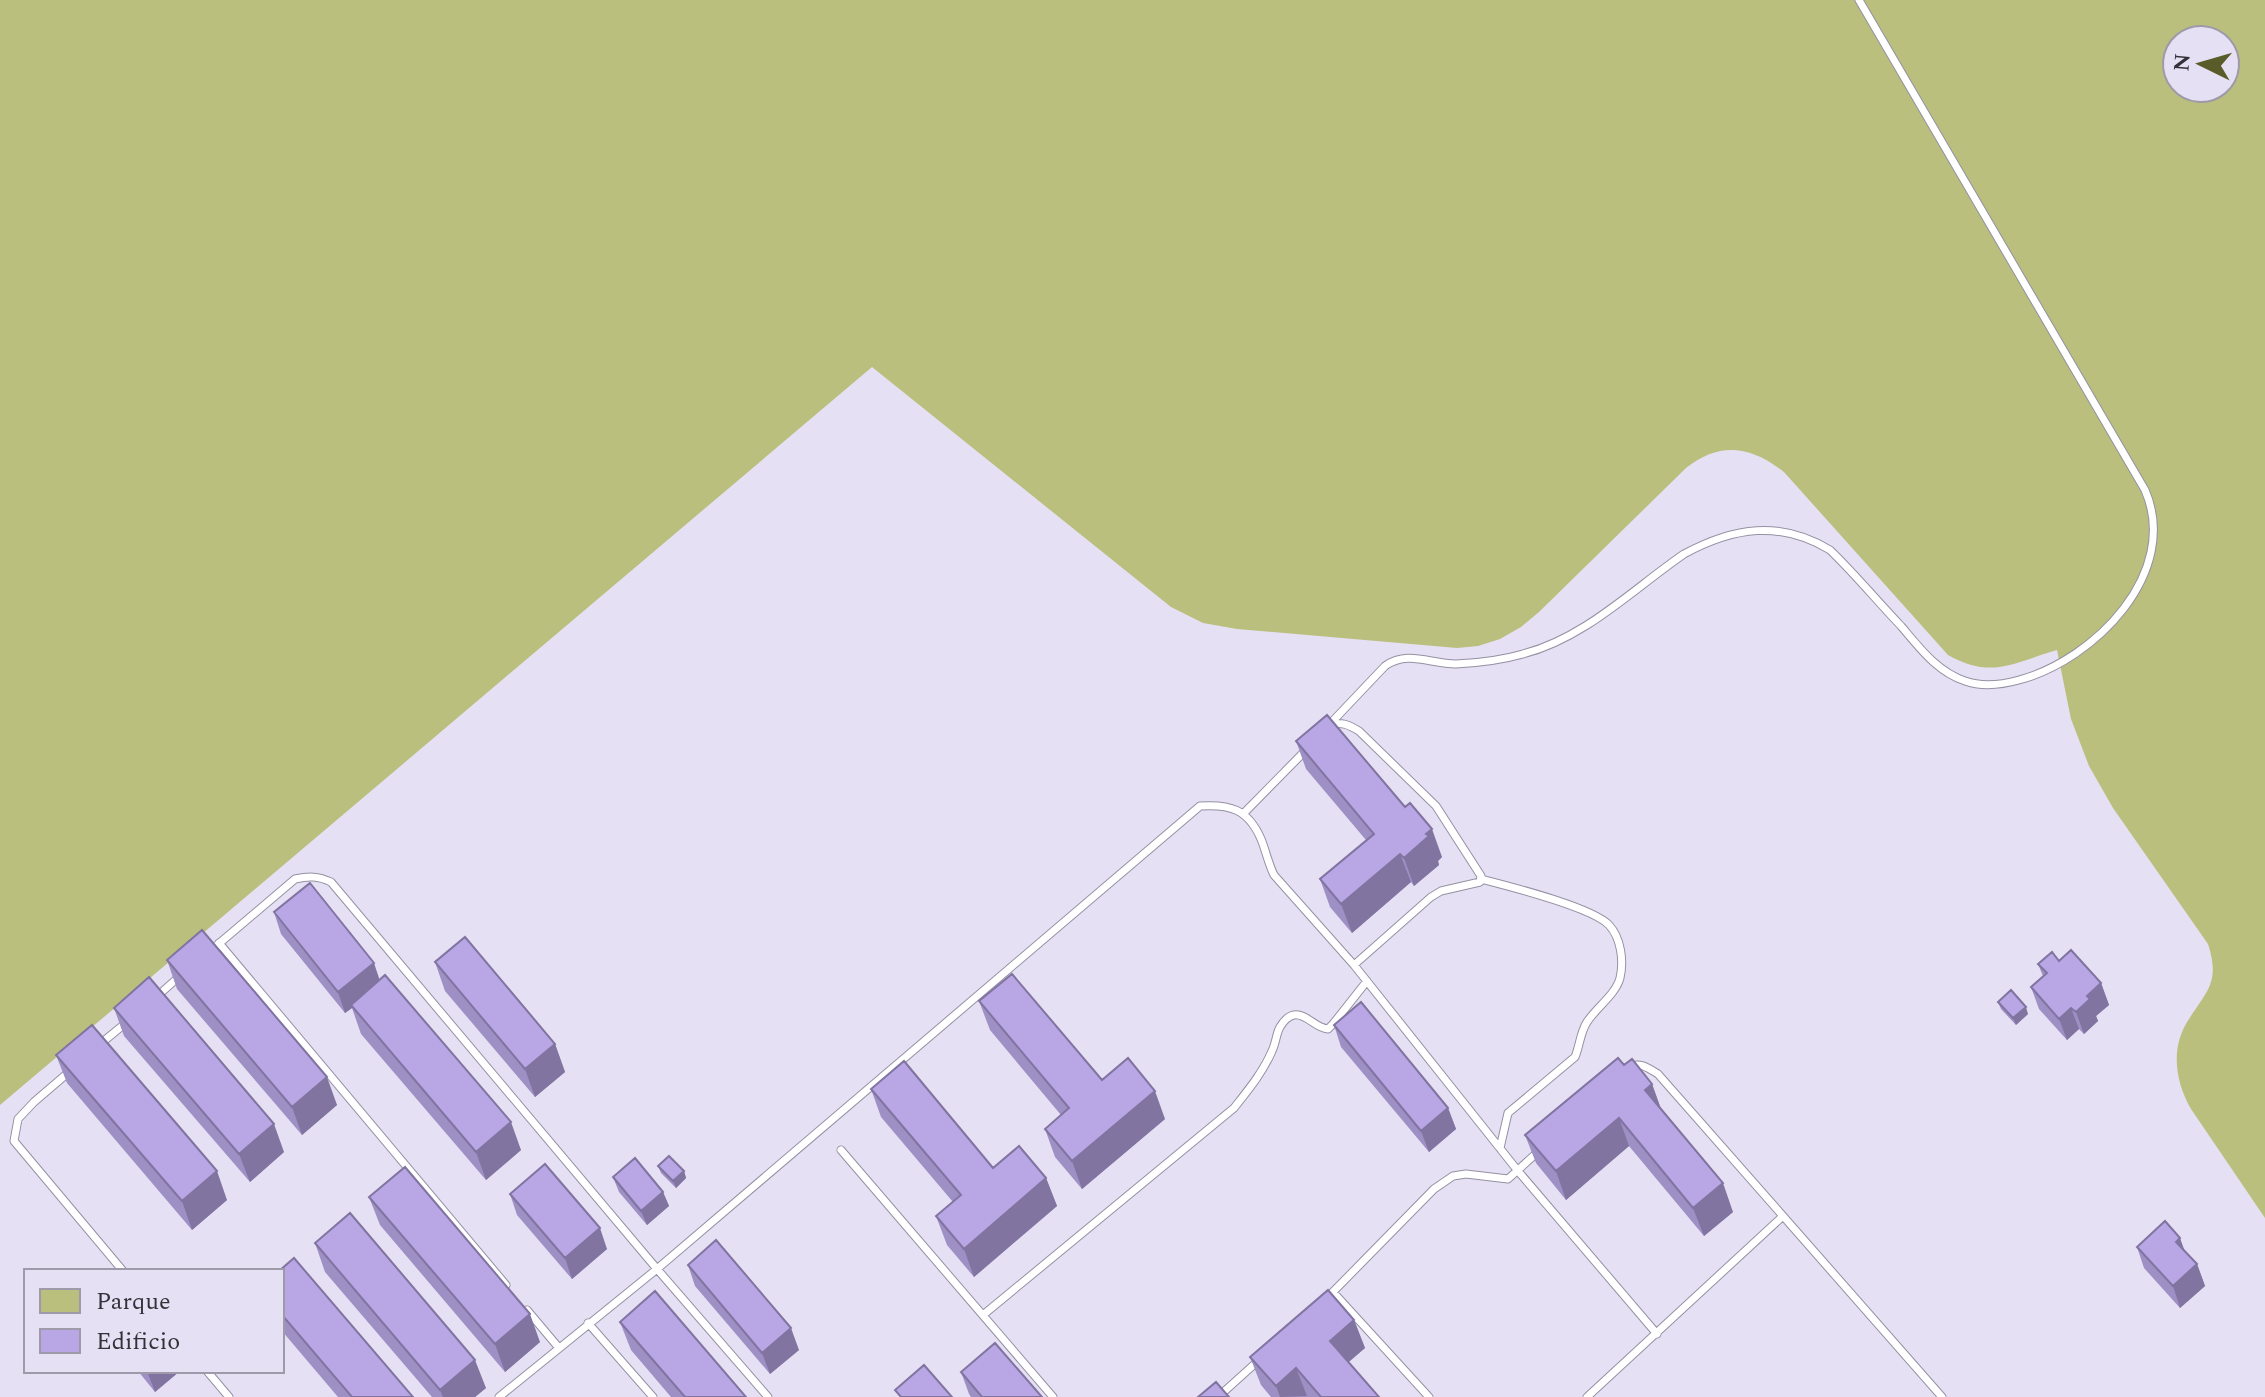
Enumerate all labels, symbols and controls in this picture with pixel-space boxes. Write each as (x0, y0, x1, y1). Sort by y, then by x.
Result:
north arrow (2161, 24, 2241, 104)
text: N (2165, 52, 2200, 73)
legend (24, 1269, 284, 1373)
text: Parque (96, 1284, 171, 1320)
text: Edificio (96, 1324, 180, 1360)

